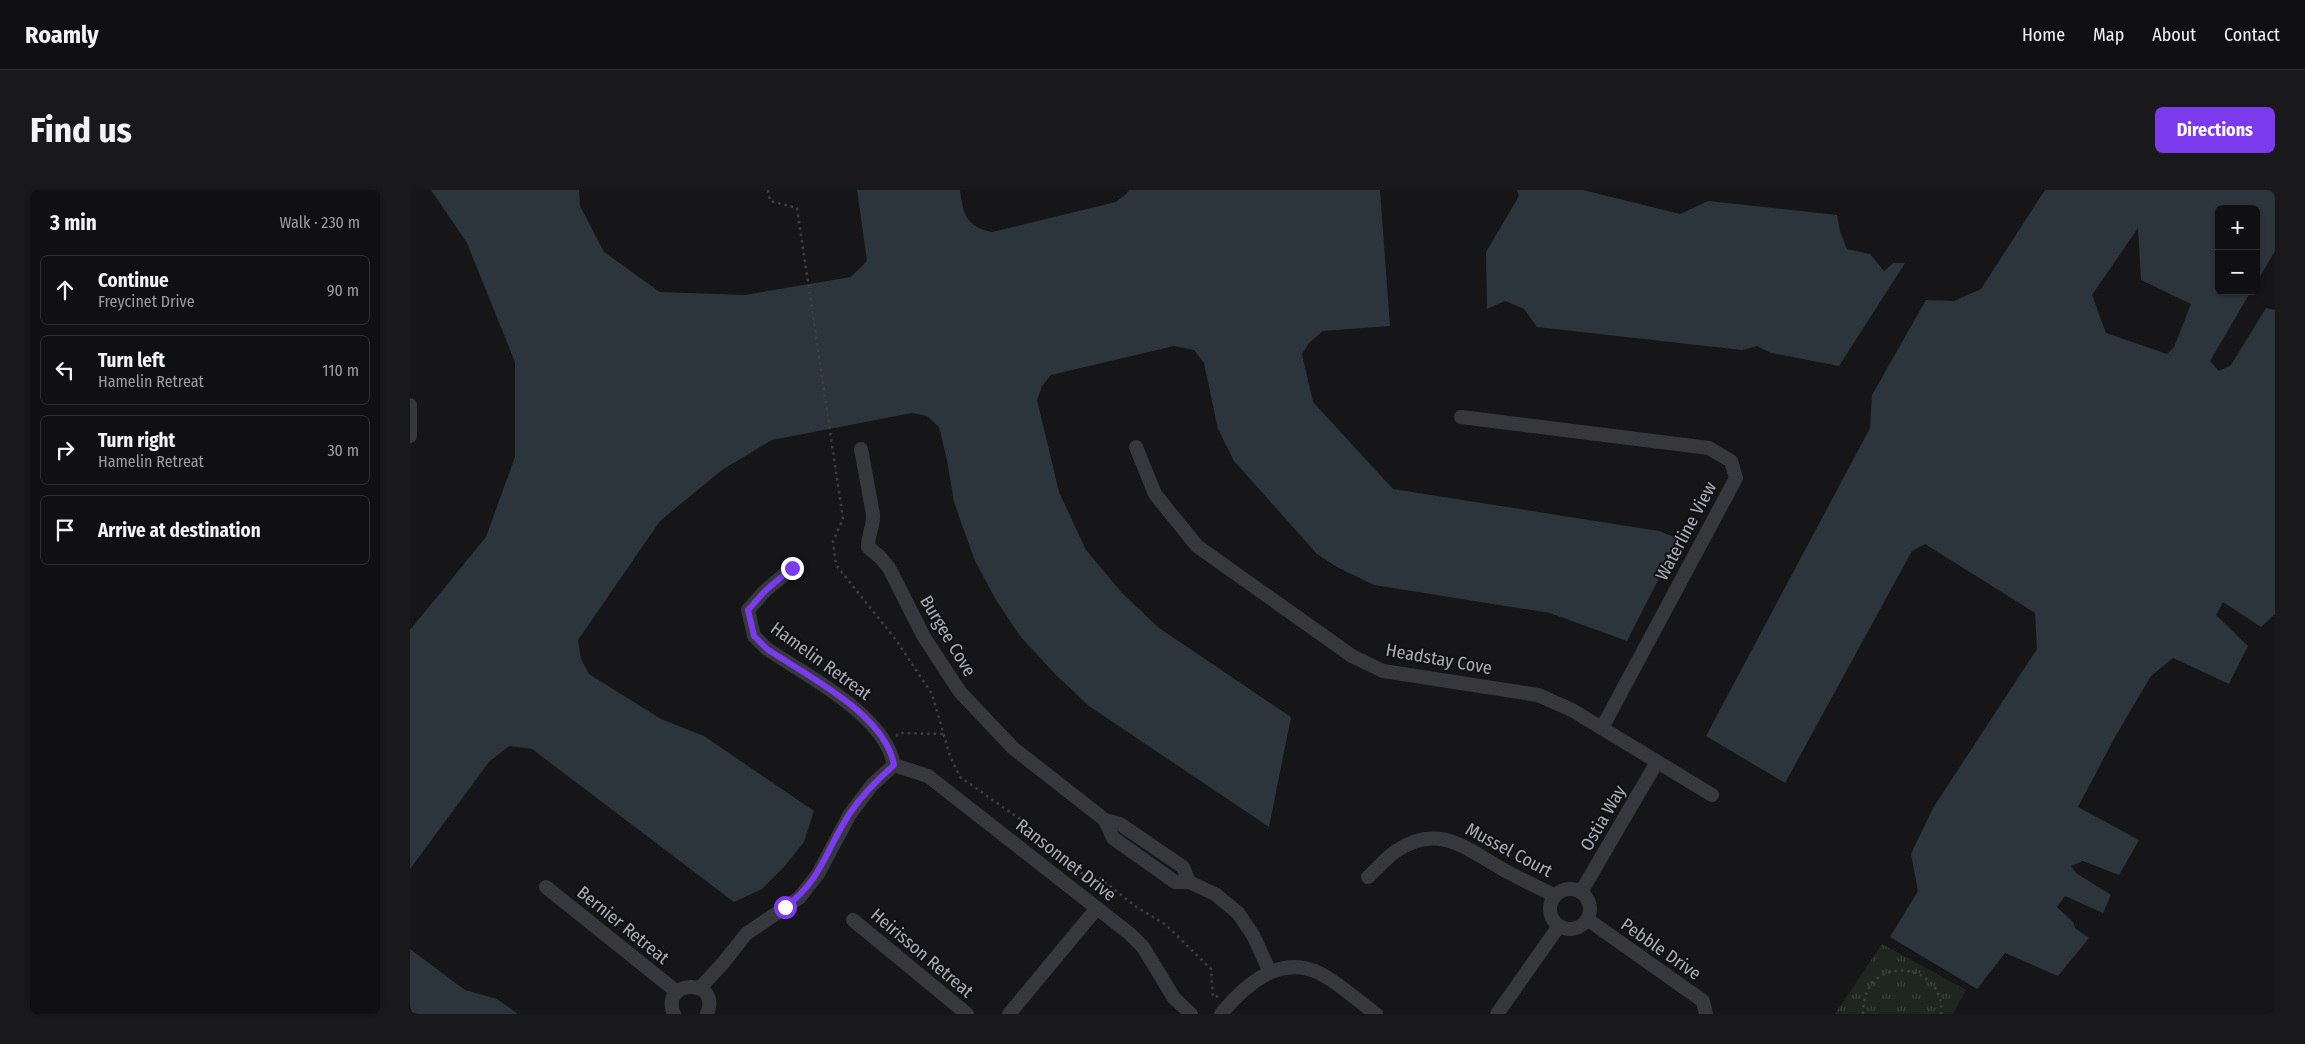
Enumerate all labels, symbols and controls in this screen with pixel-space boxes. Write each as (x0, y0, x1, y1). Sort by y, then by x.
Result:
text: Roamly (25, 21, 99, 49)
text: Home (2022, 24, 2065, 46)
text: Map (2093, 24, 2124, 46)
text: About (2152, 24, 2196, 46)
text: Contact (2224, 24, 2280, 46)
button: Directions (2155, 107, 2275, 153)
text: Find us (30, 109, 132, 151)
map controls (2215, 205, 2260, 295)
button: + (2215, 205, 2260, 250)
text: 3 min (50, 210, 97, 236)
text: Walk · 230 m (280, 213, 360, 232)
button: − (2215, 250, 2260, 295)
text: Continue (98, 269, 169, 292)
icon: ahead (51, 276, 79, 304)
text: 90 m (327, 281, 359, 300)
text: Freycinet Drive (98, 292, 195, 311)
text: Turn left (98, 349, 165, 372)
icon: left (51, 356, 79, 384)
text: 110 m (322, 361, 359, 380)
text: Hamelin Retreat (98, 372, 204, 391)
text: Turn right (98, 429, 175, 452)
icon: right (51, 436, 79, 464)
text: 30 m (327, 441, 359, 460)
text: Hamelin Retreat (98, 452, 204, 471)
street label: Waterline View (1651, 478, 1721, 584)
icon: arrive (51, 516, 79, 544)
text: Arrive at destination (98, 519, 261, 542)
route end (781, 557, 804, 580)
street label: Burgee Cove (915, 592, 981, 681)
street label: Hamelin Retreat (766, 617, 876, 705)
street label: Headstay Cove (1384, 639, 1494, 679)
street label: Ostia Way (1575, 781, 1631, 855)
street label: Ransonnet Drive (1011, 814, 1121, 906)
street label: Mussel Court (1462, 818, 1556, 882)
street label: Bernier Retreat (573, 881, 674, 969)
route start (774, 896, 797, 919)
street label: Heirisson Retreat (866, 904, 978, 1002)
street label: Pebble Drive (1617, 913, 1705, 985)

